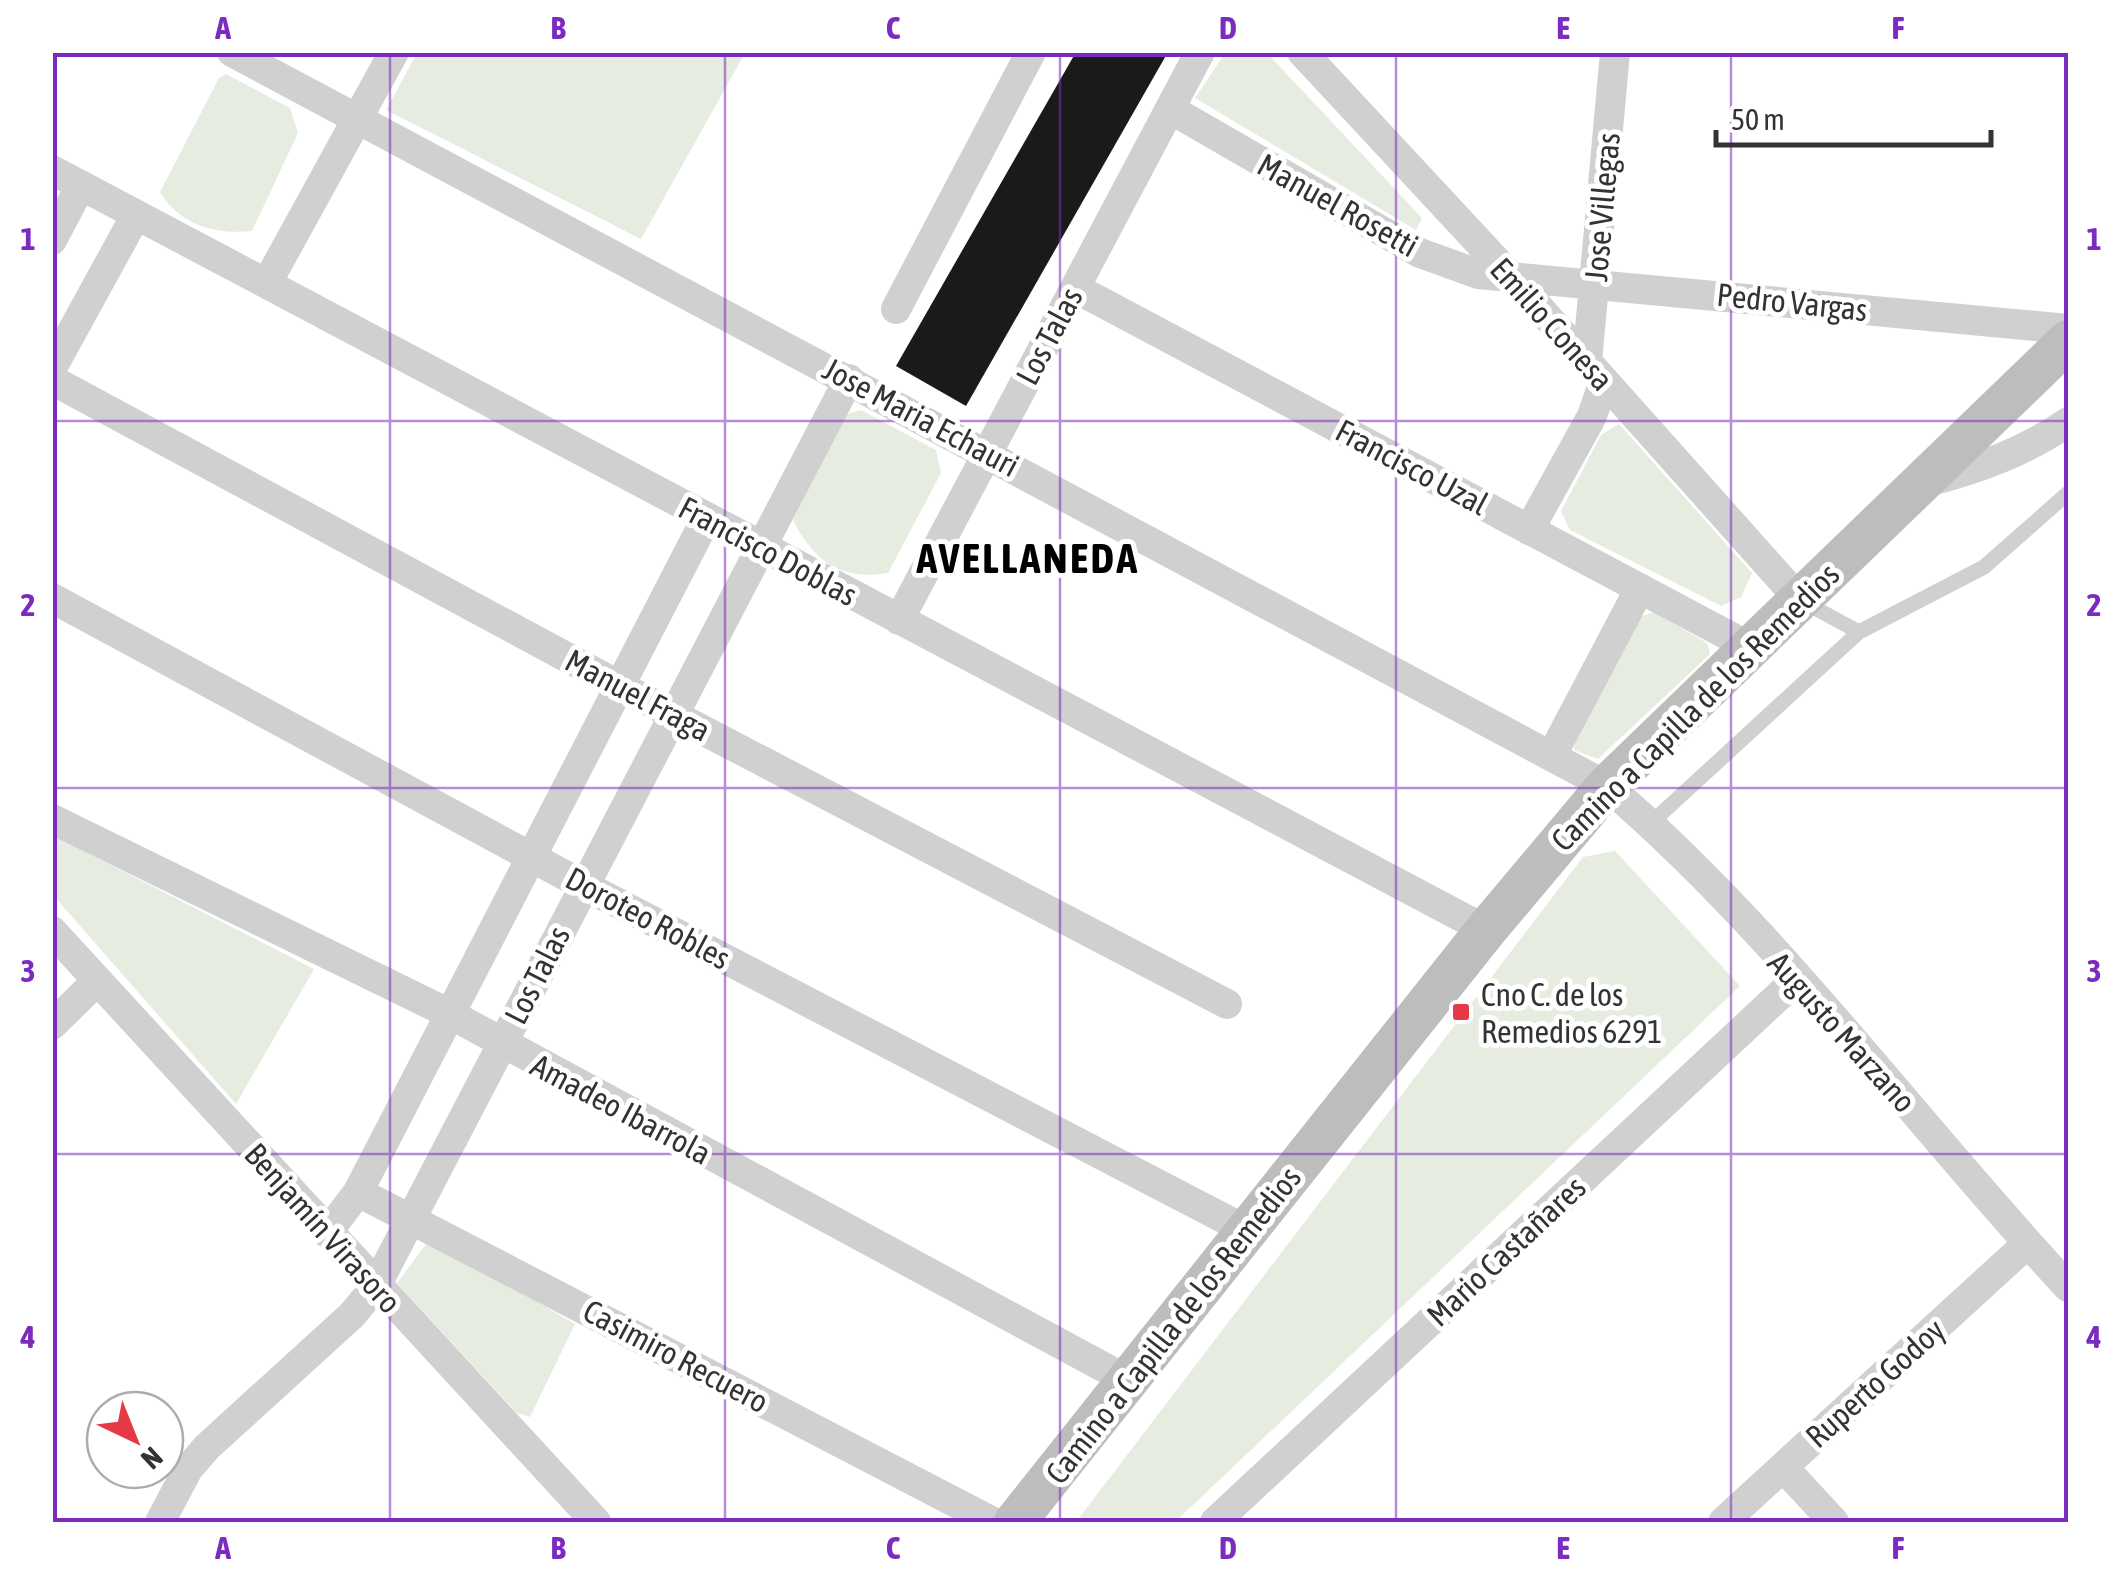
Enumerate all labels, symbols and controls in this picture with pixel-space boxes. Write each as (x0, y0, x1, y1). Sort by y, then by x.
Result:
text: A (214, 9, 231, 46)
text: B (550, 9, 566, 46)
text: C (886, 9, 901, 46)
text: D (1219, 9, 1237, 46)
text: E (1556, 9, 1570, 46)
text: F (1892, 9, 1905, 46)
scale bar (1716, 85, 1991, 147)
text: 50 m (1731, 102, 1785, 136)
street label: Jose Villegas (1577, 131, 1627, 283)
street label: Manuel Rosetti (1251, 146, 1425, 264)
text: 1 (20, 220, 36, 257)
text: 1 (2086, 220, 2102, 257)
street label: Emilio Conesa (1483, 250, 1621, 398)
street label: Pedro Vargas (1715, 276, 1869, 328)
street label: Los Talas (1008, 281, 1090, 391)
street label: Jose Maria Echauri (817, 350, 1025, 484)
street label: Francisco Uzal (1330, 411, 1495, 523)
street label: Francisco Doblas (673, 489, 863, 613)
district label: AVELLANEDA (915, 534, 1140, 582)
street label: Camino a Capilla de los Remedios (1543, 555, 1847, 859)
text: 2 (20, 586, 36, 623)
text: 2 (2086, 586, 2102, 623)
street label: Manuel Fraga (559, 641, 717, 749)
street label: Doroteo Robles (560, 859, 736, 977)
street label: Los Talas (497, 920, 577, 1030)
street label: Augusto Marzano (1760, 944, 1924, 1120)
text: 3 (20, 952, 36, 989)
text: 3 (2086, 952, 2102, 989)
place label: Cno C. de los Remedios 6291 (1481, 976, 1662, 1050)
marker: Cno C. de los Remedios 6291 (1450, 1001, 1472, 1023)
street label: Amadeo Ibarrola (525, 1046, 717, 1172)
street label: Benjamín Virasoro (237, 1136, 409, 1320)
street label: Camino a Capilla de los Remedios (1038, 1159, 1308, 1491)
street label: Mario Castañares (1419, 1168, 1593, 1334)
street label: Casimiro Recuero (577, 1292, 775, 1420)
street label: Ruperto Godoy (1798, 1311, 1952, 1455)
text: 4 (19, 1318, 36, 1355)
text: 4 (2085, 1318, 2102, 1355)
north arrow (85, 1390, 185, 1490)
text: N (135, 1441, 169, 1476)
text: A (214, 1529, 231, 1566)
text: B (550, 1529, 566, 1566)
text: C (886, 1529, 901, 1566)
text: D (1219, 1529, 1237, 1566)
text: E (1556, 1529, 1570, 1566)
text: F (1892, 1529, 1905, 1566)

